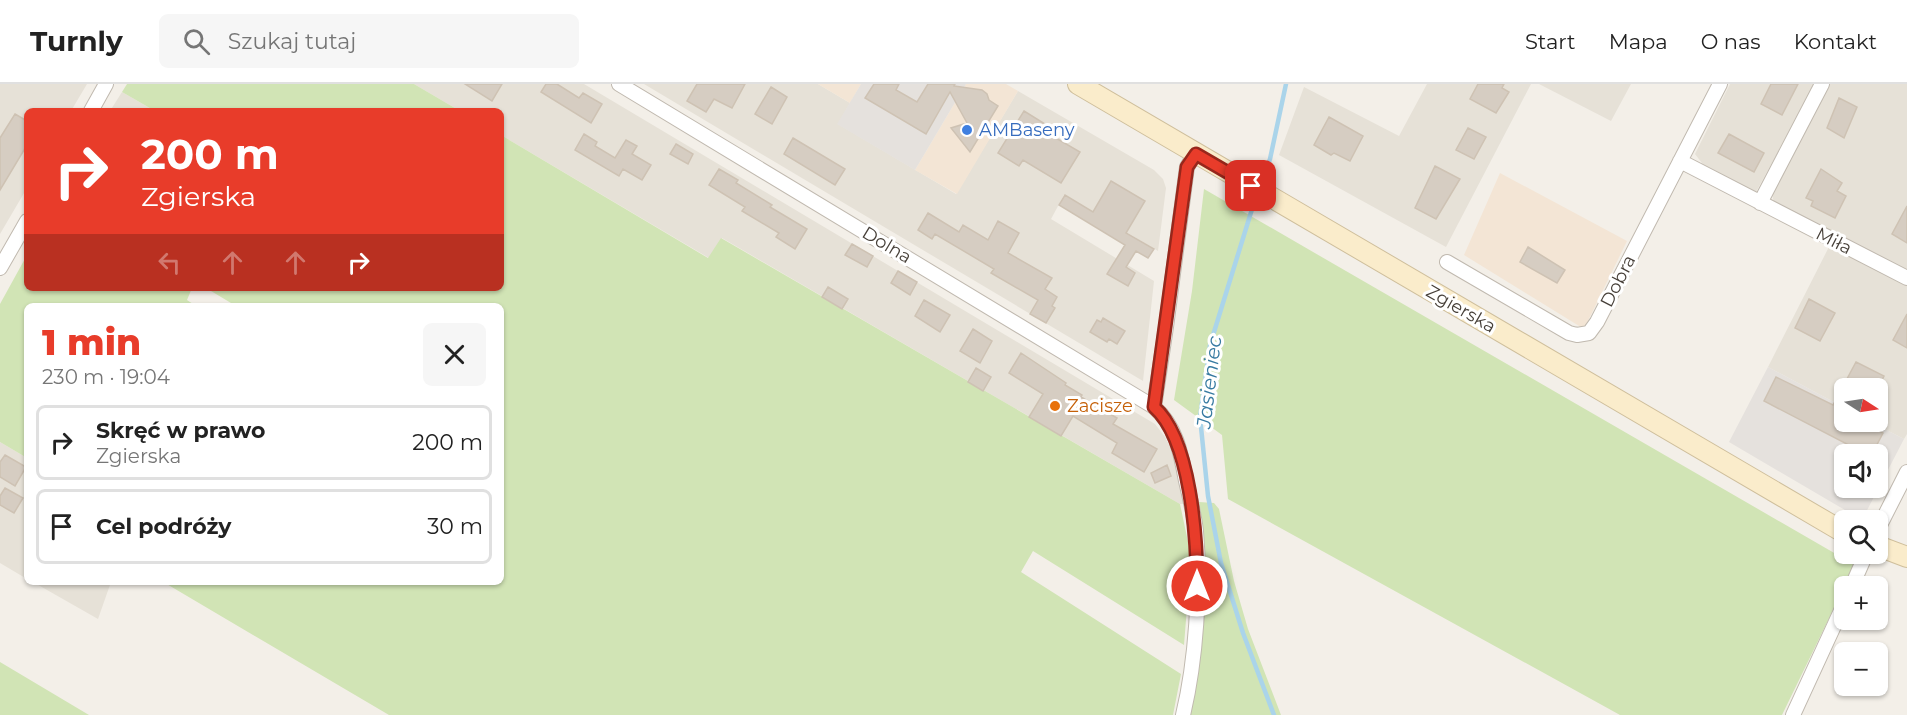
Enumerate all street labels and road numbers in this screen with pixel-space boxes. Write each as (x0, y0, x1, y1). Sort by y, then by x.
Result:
street label: Dolna (858, 222, 916, 268)
street label: Miła (1812, 223, 1856, 259)
street label: Dobra (1596, 251, 1640, 311)
street label: Zgierska (1422, 280, 1500, 338)

